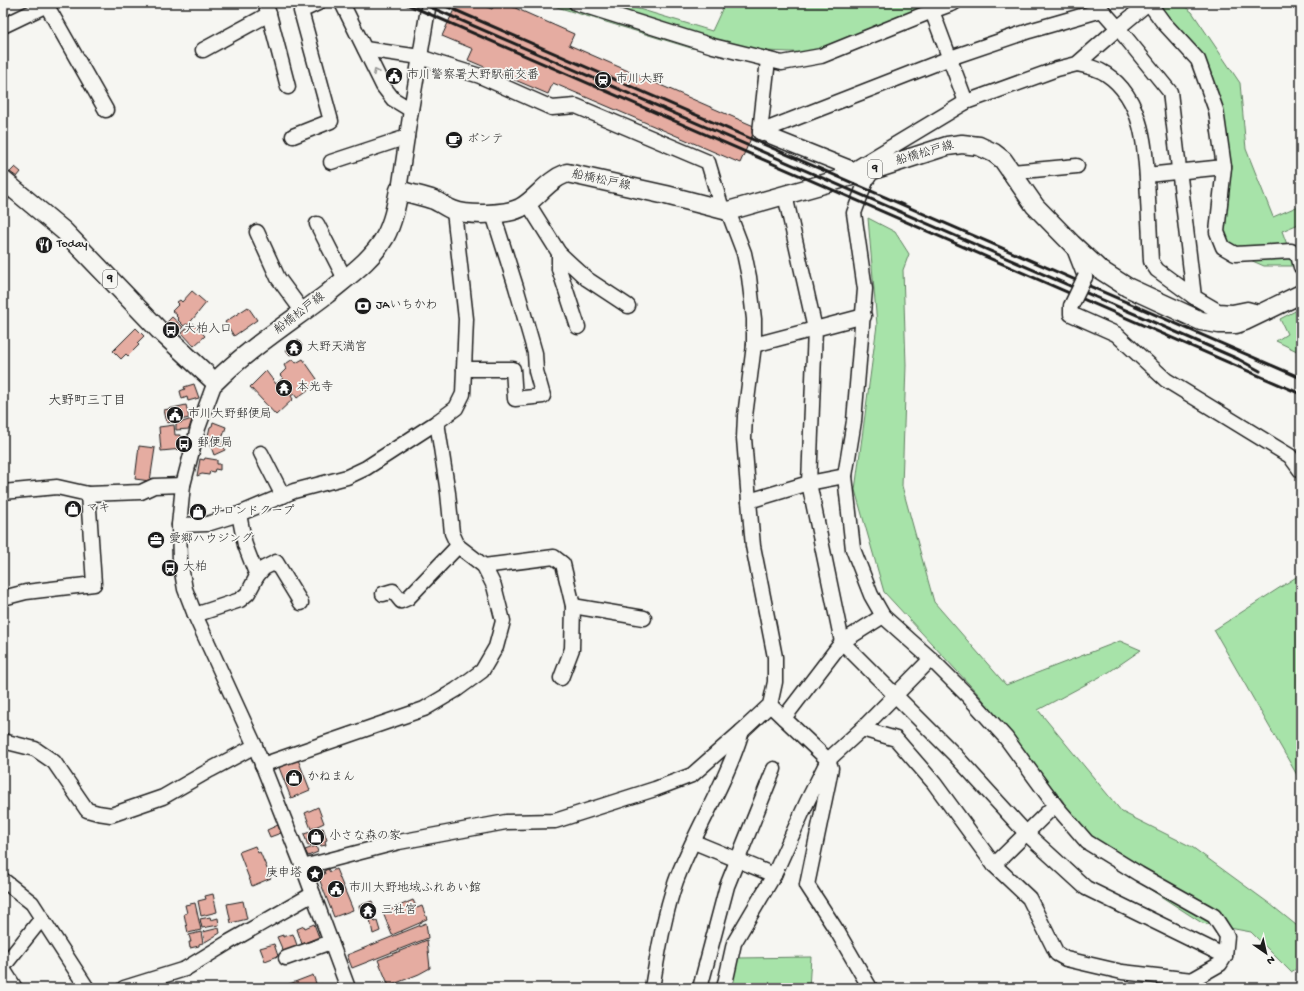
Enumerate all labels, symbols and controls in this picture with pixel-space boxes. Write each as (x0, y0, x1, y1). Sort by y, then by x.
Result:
public building icon: 市川警察署大野駅前交番 (384, 66, 404, 86)
one-way arrow (373, 68, 381, 76)
place label: 市川警察署大野駅前交番 (407, 68, 539, 83)
station icon: 市川大野 (593, 70, 613, 90)
place label: 市川大野 (616, 72, 664, 87)
cafe icon: ボンテ (444, 130, 464, 150)
place label: ボンテ (467, 133, 504, 147)
street label: 船橋松戸線 (894, 138, 956, 169)
road number: 9 (868, 160, 882, 178)
street label: 船橋松戸線 (570, 167, 632, 194)
restaurant icon: Today (34, 235, 54, 255)
place label: Today (56, 238, 88, 252)
road number: 9 (103, 270, 117, 288)
street label: 船橋松戸線 (271, 290, 328, 338)
bank icon: JAいちかわ (353, 296, 373, 316)
place label: JAいちかわ (376, 299, 437, 313)
bus stop icon: 大柏入口 (161, 320, 181, 340)
place label: 大柏入口 (184, 322, 232, 337)
temple icon: 大野天満宮 (284, 338, 304, 358)
place label: 大野天満宮 (307, 340, 367, 355)
temple icon: 本光寺 (274, 378, 294, 398)
place label: 本光寺 (297, 380, 333, 395)
district label: 大野町三丁目 (48, 393, 126, 409)
public building icon: 市川大野郵便局 (165, 405, 185, 425)
place label: 市川大野郵便局 (188, 407, 272, 422)
bus stop icon: 郵便局 (174, 434, 194, 454)
place label: 郵便局 (197, 436, 233, 451)
shop icon: マキ (63, 499, 83, 519)
place label: マキ (86, 502, 110, 516)
shop icon: サロンドクープ (188, 502, 208, 522)
place label: サロンドクープ (211, 504, 295, 519)
office icon: 愛郷ハウジング (146, 530, 166, 550)
place label: 愛郷ハウジング (169, 532, 253, 547)
bus stop icon: 大柏 (160, 558, 180, 578)
place label: 大柏 (183, 560, 207, 575)
shop icon: かねまん (284, 768, 304, 788)
place label: かねまん (307, 770, 355, 785)
shop icon: 小さな森の家 (306, 827, 326, 847)
place label: 小さな森の家 (329, 829, 401, 844)
place icon: 庚申塔 (305, 864, 325, 884)
place label: 庚申塔 (266, 866, 302, 881)
public building icon: 市川大野地域ふれあい館 (326, 879, 346, 899)
place label: 市川大野地域ふれあい館 (349, 881, 481, 896)
temple icon: 三社宮 (358, 901, 378, 921)
place label: 三社宮 (381, 903, 417, 918)
north arrow (1246, 933, 1286, 973)
text: N (1264, 953, 1277, 967)

